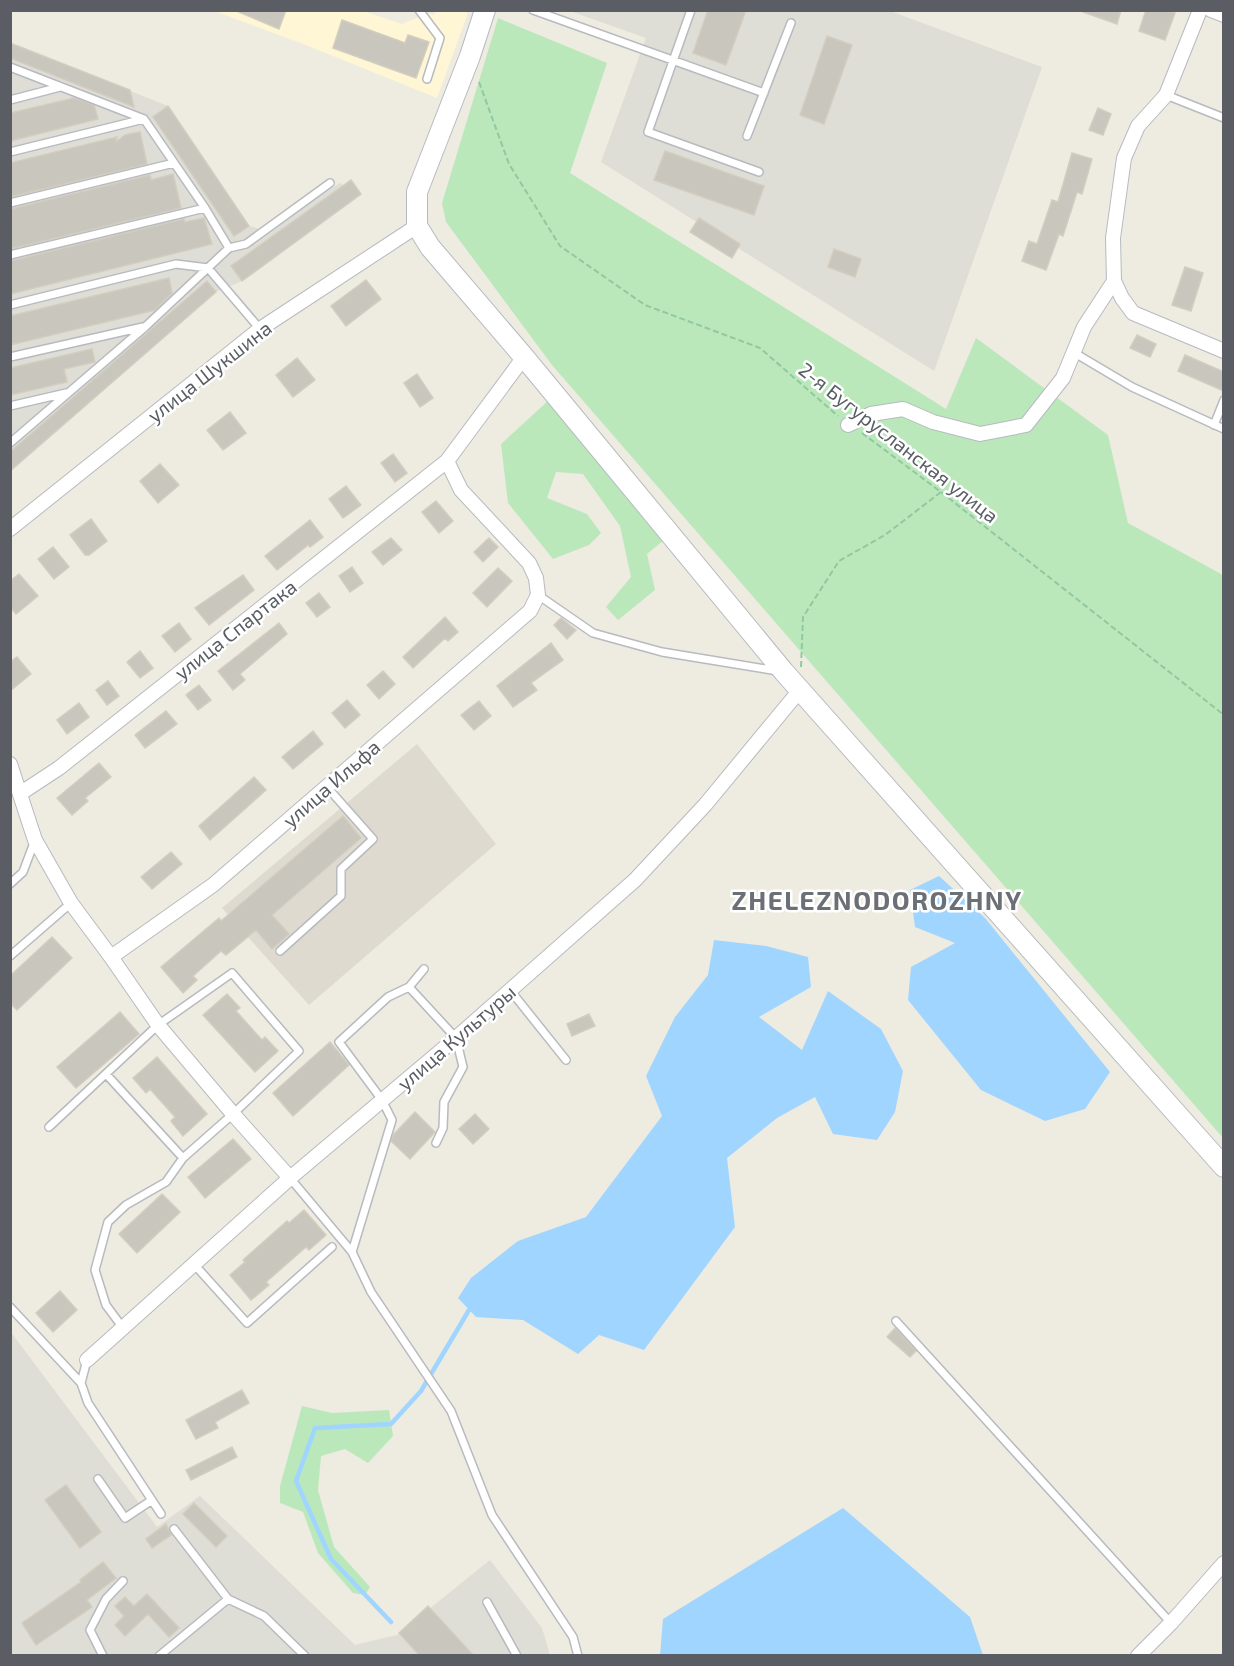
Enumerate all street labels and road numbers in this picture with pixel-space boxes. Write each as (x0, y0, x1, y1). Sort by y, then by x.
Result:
street label: улица Шукшина (142, 315, 276, 428)
street label: 2-я Бугурусланская улица (794, 357, 1004, 528)
street label: улица Спартака (169, 574, 302, 685)
street label: улица Ильфа (277, 734, 385, 833)
street label: улица Культуры (392, 979, 521, 1096)

